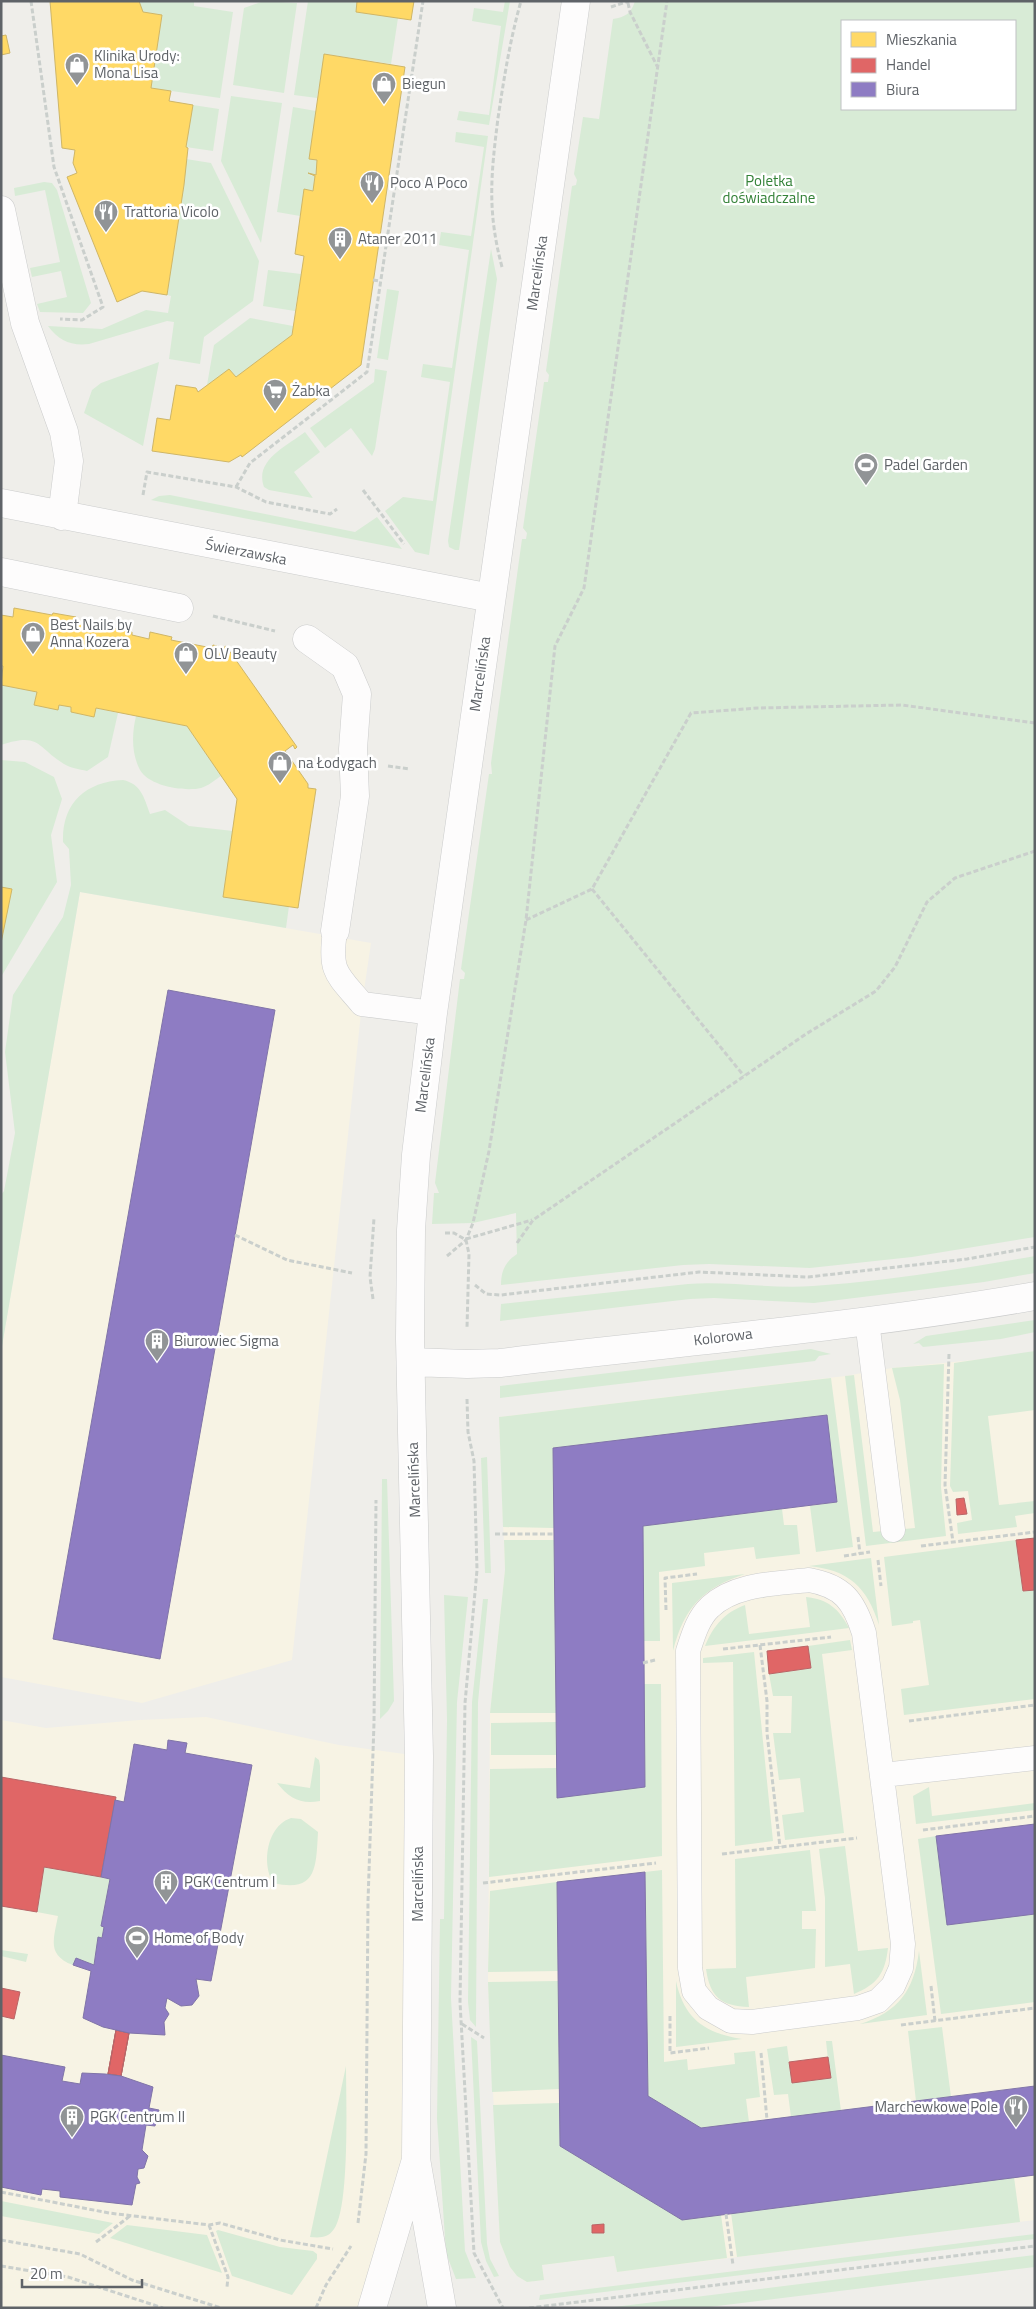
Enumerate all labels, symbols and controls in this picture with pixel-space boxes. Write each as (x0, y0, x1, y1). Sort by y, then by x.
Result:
legend (841, 20, 1016, 110)
text: Mieszkania (886, 28, 957, 51)
place label: Klinika Urody: Mona Lisa (94, 44, 180, 84)
shop icon: Klinika Urody: Mona Lisa (64, 52, 90, 86)
text: Handel (886, 53, 931, 76)
shop icon: Biegun (371, 71, 397, 105)
place label: Biegun (402, 72, 446, 95)
text: Biura (886, 78, 920, 101)
park label: Poletka doświadczalne (723, 169, 815, 209)
restaurant icon: Poco A Poco (359, 170, 385, 204)
place label: Poco A Poco (390, 171, 468, 194)
restaurant icon: Trattoria Vicolo (93, 199, 119, 233)
place label: Trattoria Vicolo (124, 200, 219, 223)
building icon: Ataner 2011 (327, 226, 353, 260)
place label: Ataner 2011 (358, 227, 437, 250)
street label: Marcelińska (520, 233, 553, 312)
supermarket icon: Żabka (262, 378, 288, 412)
place label: Żabka (292, 379, 331, 402)
sports icon: Padel Garden (853, 452, 879, 486)
place label: Padel Garden (884, 453, 968, 476)
street label: Świerzawska (203, 532, 289, 571)
place label: Best Nails by Anna Kozera (50, 613, 132, 653)
shop icon: Best Nails by Anna Kozera (20, 621, 46, 655)
street label: Marcelińska (463, 634, 496, 713)
shop icon: OLV Beauty (173, 641, 199, 675)
place label: OLV Beauty (204, 642, 277, 665)
shop icon: na Łodygach (267, 750, 293, 784)
place label: na Łodygach (298, 751, 377, 774)
street label: Marcelińska (408, 1036, 441, 1114)
street label: Kolorowa (692, 1321, 754, 1352)
building icon: Biurowiec Sigma (144, 1328, 170, 1362)
place label: Biurowiec Sigma (174, 1329, 279, 1352)
street label: Marcelińska (401, 1441, 426, 1518)
street label: Marcelińska (406, 1846, 429, 1922)
building icon: PGK Centrum I (153, 1869, 179, 1903)
place label: PGK Centrum I (184, 1870, 276, 1893)
sports icon: Home of Body (124, 1925, 150, 1959)
place label: Home of Body (154, 1926, 244, 1949)
restaurant icon: Marchewkowe Pole (1003, 2094, 1029, 2128)
place label: Marchewkowe Pole (874, 2095, 998, 2118)
building icon: PGK Centrum II (59, 2104, 85, 2138)
place label: PGK Centrum II (90, 2105, 185, 2128)
scale bar (22, 2256, 142, 2288)
text: 20 m (30, 2262, 63, 2285)

